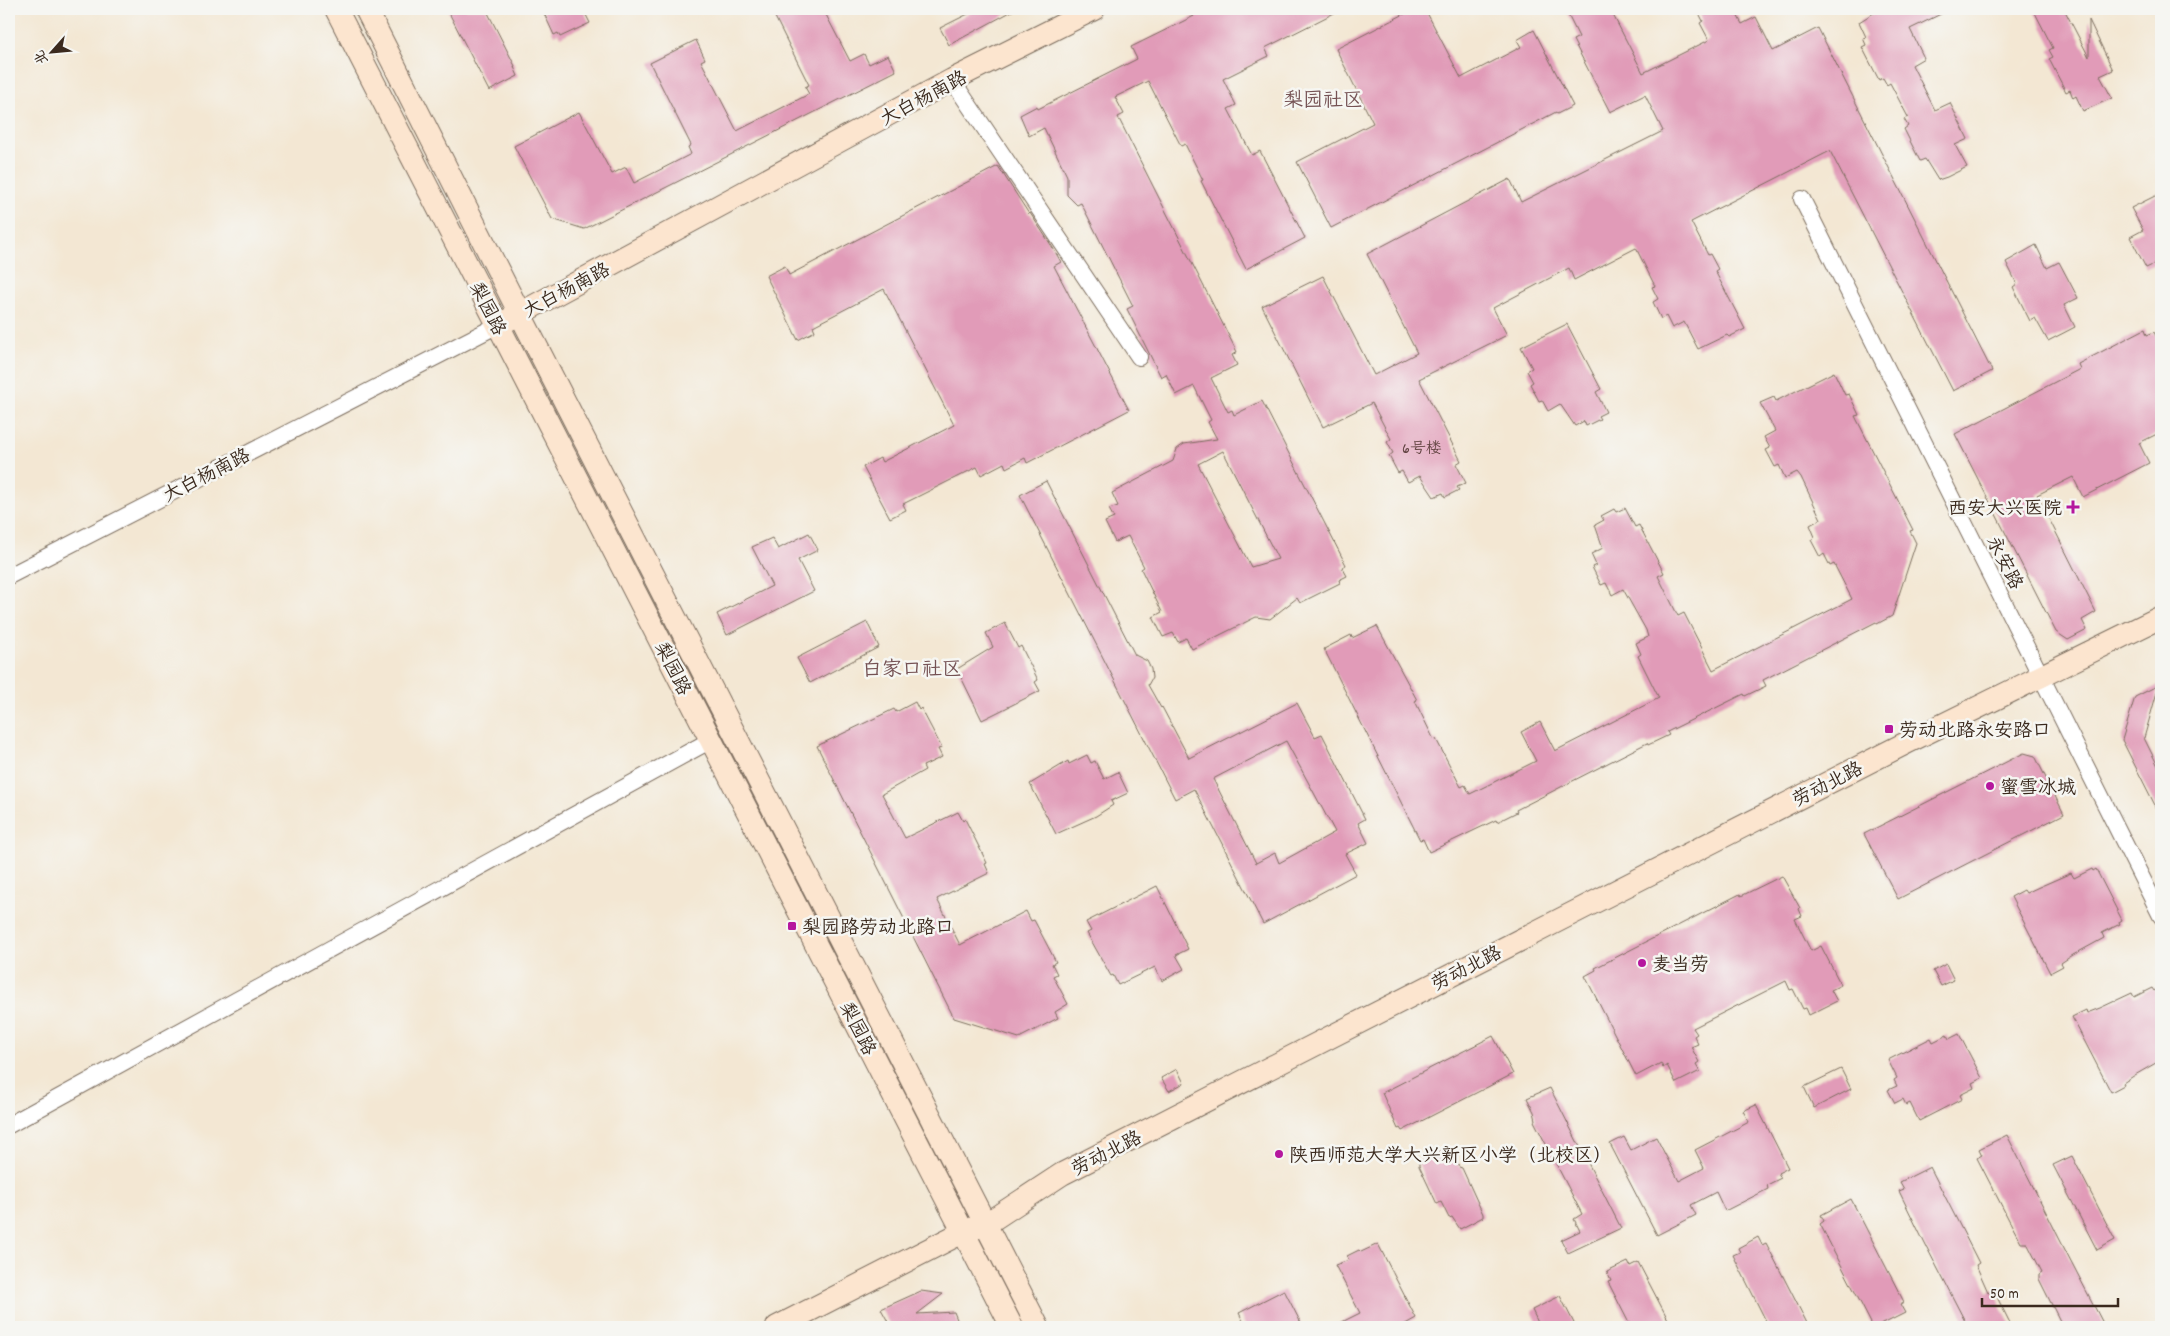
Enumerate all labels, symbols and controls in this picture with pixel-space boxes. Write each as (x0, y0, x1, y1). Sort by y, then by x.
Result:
north arrow (28, 28, 78, 78)
text: 北 (30, 46, 54, 68)
street label: 大白杨南路 (876, 66, 973, 134)
district label: 梨园社区 (1283, 88, 1363, 116)
street label: 大白杨南路 (519, 258, 616, 326)
street label: 梨园路 (461, 278, 511, 341)
house number: 6号楼 (1402, 438, 1442, 461)
street label: 大白杨南路 (159, 444, 256, 511)
place label: 西安大兴医院 (1948, 497, 2062, 524)
marker: 西安大兴医院 (2066, 500, 2080, 514)
street label: 永安路 (1978, 532, 2028, 595)
street label: 梨园路 (646, 638, 696, 701)
district label: 白家口社区 (862, 657, 962, 685)
place label: 劳动北路永安路口 (1899, 719, 2051, 746)
marker: 劳动北路永安路口 (1883, 723, 1895, 735)
street label: 劳动北路 (1789, 757, 1869, 815)
place label: 蜜雪冰城 (2000, 776, 2076, 803)
marker: 蜜雪冰城 (1984, 780, 1996, 792)
place label: 梨园路劳动北路口 (802, 916, 954, 943)
marker: 梨园路劳动北路口 (786, 920, 798, 932)
street label: 劳动北路 (1428, 941, 1508, 999)
place label: 麦当劳 (1652, 953, 1709, 980)
marker: 麦当劳 (1636, 957, 1648, 969)
street label: 梨园路 (831, 998, 881, 1061)
street label: 劳动北路 (1068, 1126, 1148, 1184)
place label: 陕西师范大学大兴新区小学（北校区） (1289, 1144, 1612, 1171)
marker: 陕西师范大学大兴新区小学（北校区） (1273, 1148, 1285, 1160)
scale bar (1982, 1276, 2119, 1308)
text: 50 m (1990, 1284, 2019, 1306)

